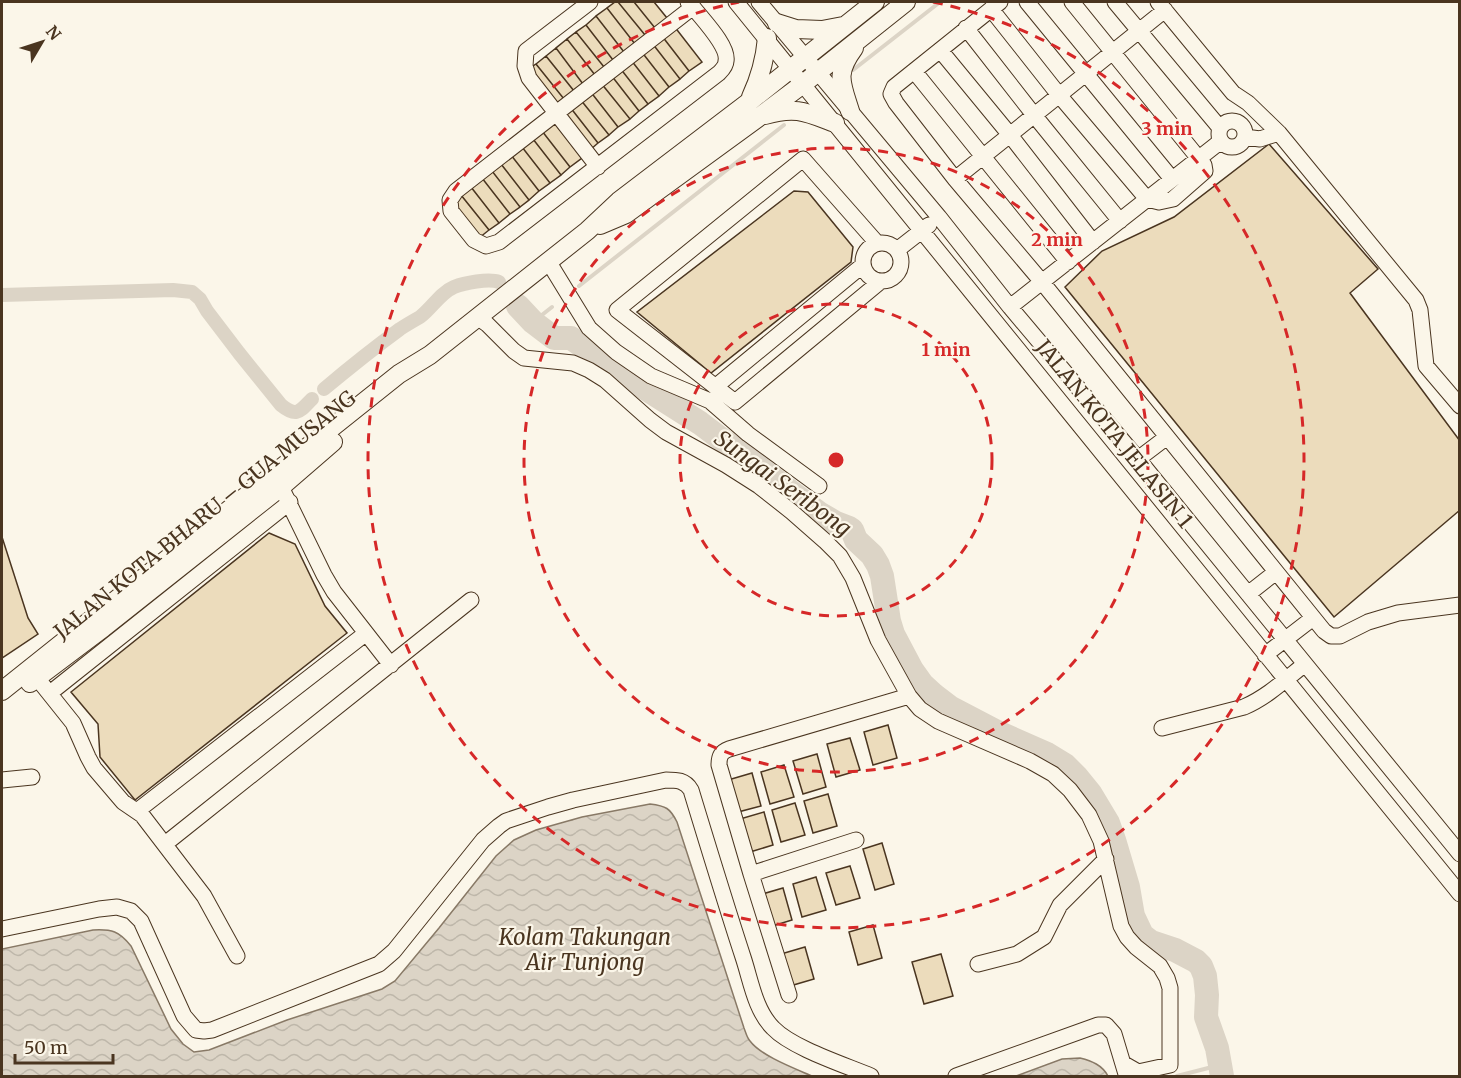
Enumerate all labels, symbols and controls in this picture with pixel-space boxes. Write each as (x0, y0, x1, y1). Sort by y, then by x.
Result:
north arrow (12, 12, 72, 72)
text: N (42, 21, 66, 44)
text: 3 min (1142, 117, 1192, 140)
text: 2 min (1031, 228, 1083, 251)
street label: JALAN KOTA JELASIN 1 (1029, 333, 1199, 533)
text: 1 min (921, 338, 971, 361)
street label: JALAN KOTA BHARU – GUA MUSANG (48, 384, 361, 645)
water label: Sungai Seribong (709, 424, 857, 542)
centre of rings (826, 450, 846, 470)
water label: Kolam Takungan Air Tunjong (498, 923, 671, 976)
scale bar (15, 1027, 112, 1065)
text: 50 m (24, 1036, 68, 1059)

